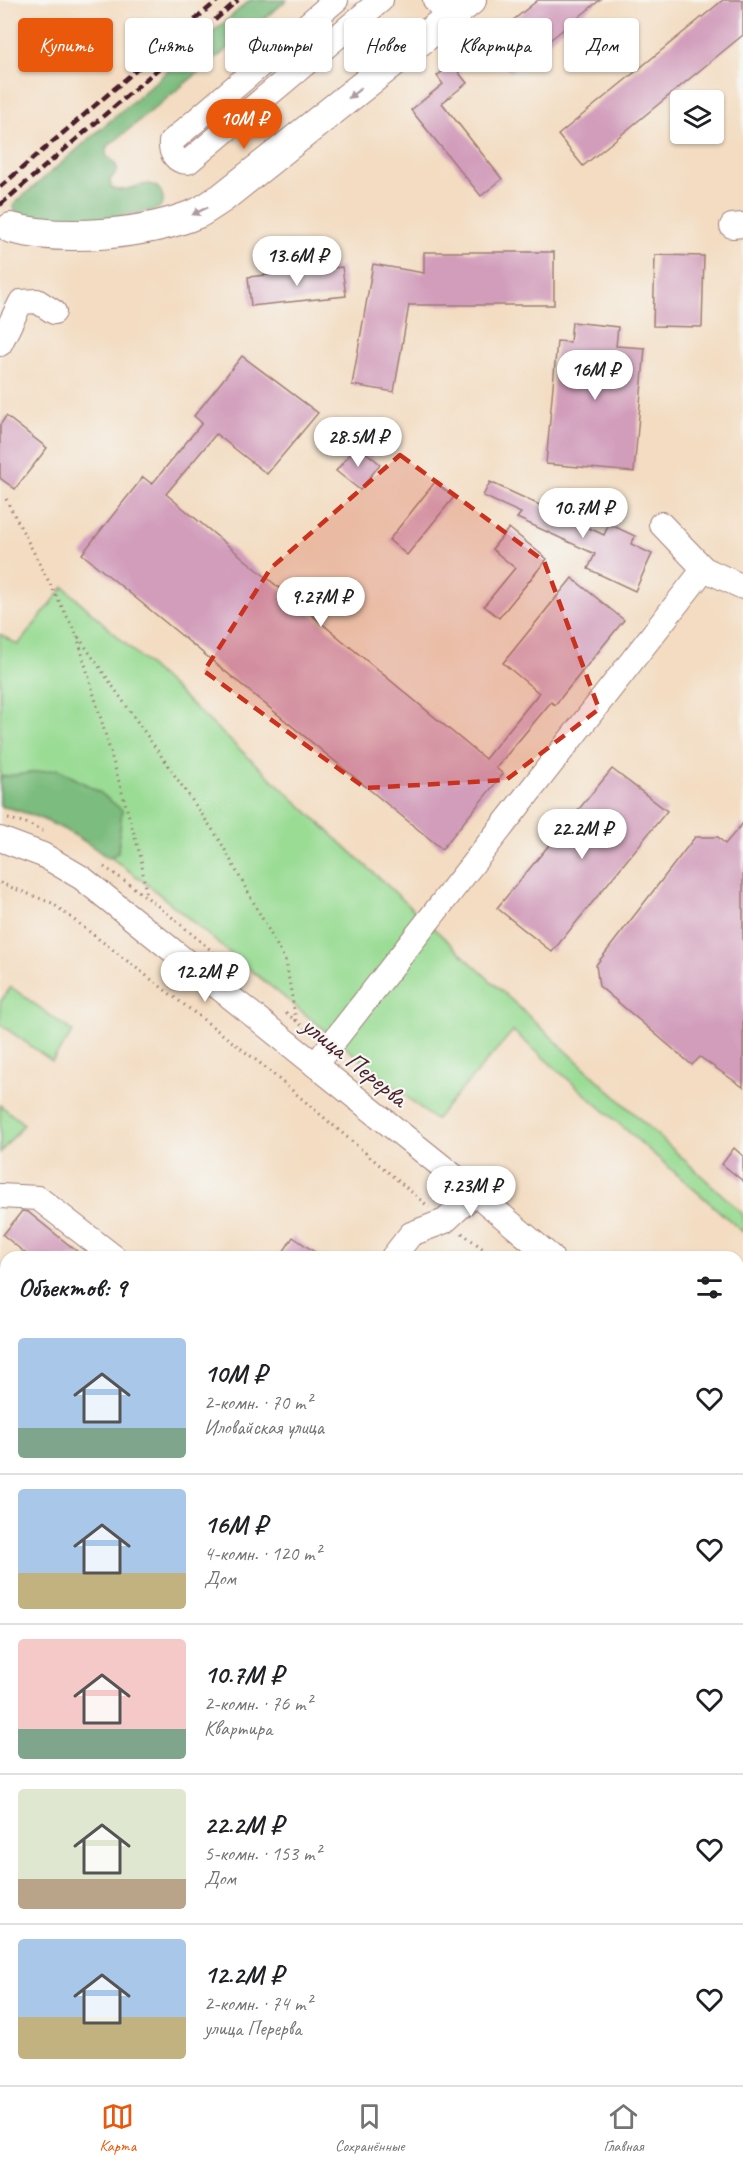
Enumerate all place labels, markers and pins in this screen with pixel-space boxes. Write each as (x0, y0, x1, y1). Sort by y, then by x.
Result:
pin: 10M ₽ (202, 99, 286, 150)
pin: 13.6M ₽ (242, 236, 352, 287)
pin: 16M ₽ (553, 350, 637, 401)
pin: 28.5M ₽ (303, 417, 413, 468)
pin: 10.7M ₽ (528, 488, 638, 539)
pin: 9.27M ₽ (266, 577, 376, 628)
pin: 22.2M ₽ (527, 809, 637, 860)
pin: 12.2M ₽ (150, 952, 260, 1003)
pin: 7.23M ₽ (416, 1166, 526, 1217)

